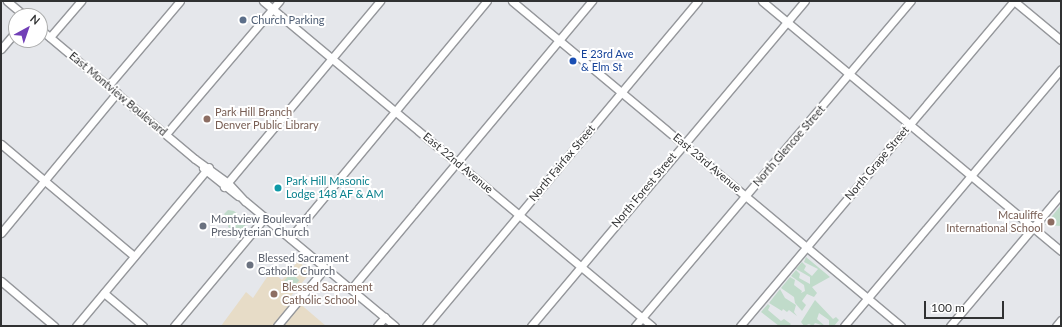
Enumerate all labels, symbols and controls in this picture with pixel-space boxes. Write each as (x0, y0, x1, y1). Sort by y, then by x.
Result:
north arrow (8, 8, 48, 48)
text: N (28, 11, 43, 27)
place label: Church Parking (251, 13, 325, 27)
marker: Church Parking (238, 15, 248, 25)
place label: E 23rd Ave & Elm St (581, 48, 634, 74)
street label: East Montview Boulevard (66, 49, 170, 139)
marker: E 23rd Ave & Elm St (568, 56, 578, 66)
street label: North Glencoe Street (750, 103, 828, 189)
place label: Park Hill Branch Denver Public Library (215, 106, 319, 132)
marker: Park Hill Branch Denver Public Library (202, 114, 212, 124)
street label: North Fairfax Street (526, 122, 598, 204)
street label: North Grape Street (842, 123, 912, 203)
street label: East 22nd Avenue (420, 130, 496, 196)
street label: East 23rd Avenue (670, 131, 744, 195)
street label: North Forest Street (609, 150, 679, 230)
place label: Park Hill Masonic Lodge 148 AF & AM (286, 175, 385, 201)
marker: Park Hill Masonic Lodge 148 AF & AM (273, 183, 283, 193)
place label: Mcauliffe International School (946, 209, 1043, 235)
place label: Montview Boulevard Presbyterian Church (211, 213, 311, 239)
marker: Mcauliffe International School (1046, 217, 1056, 227)
marker: Montview Boulevard Presbyterian Church (198, 221, 208, 231)
place label: Blessed Sacrament Catholic Church (258, 252, 349, 278)
marker: Blessed Sacrament Catholic Church (245, 260, 255, 270)
place label: Blessed Sacrament Catholic School (282, 281, 373, 307)
marker: Blessed Sacrament Catholic School (269, 289, 279, 299)
scale bar (926, 293, 1006, 319)
text: 100 m (931, 300, 965, 315)

